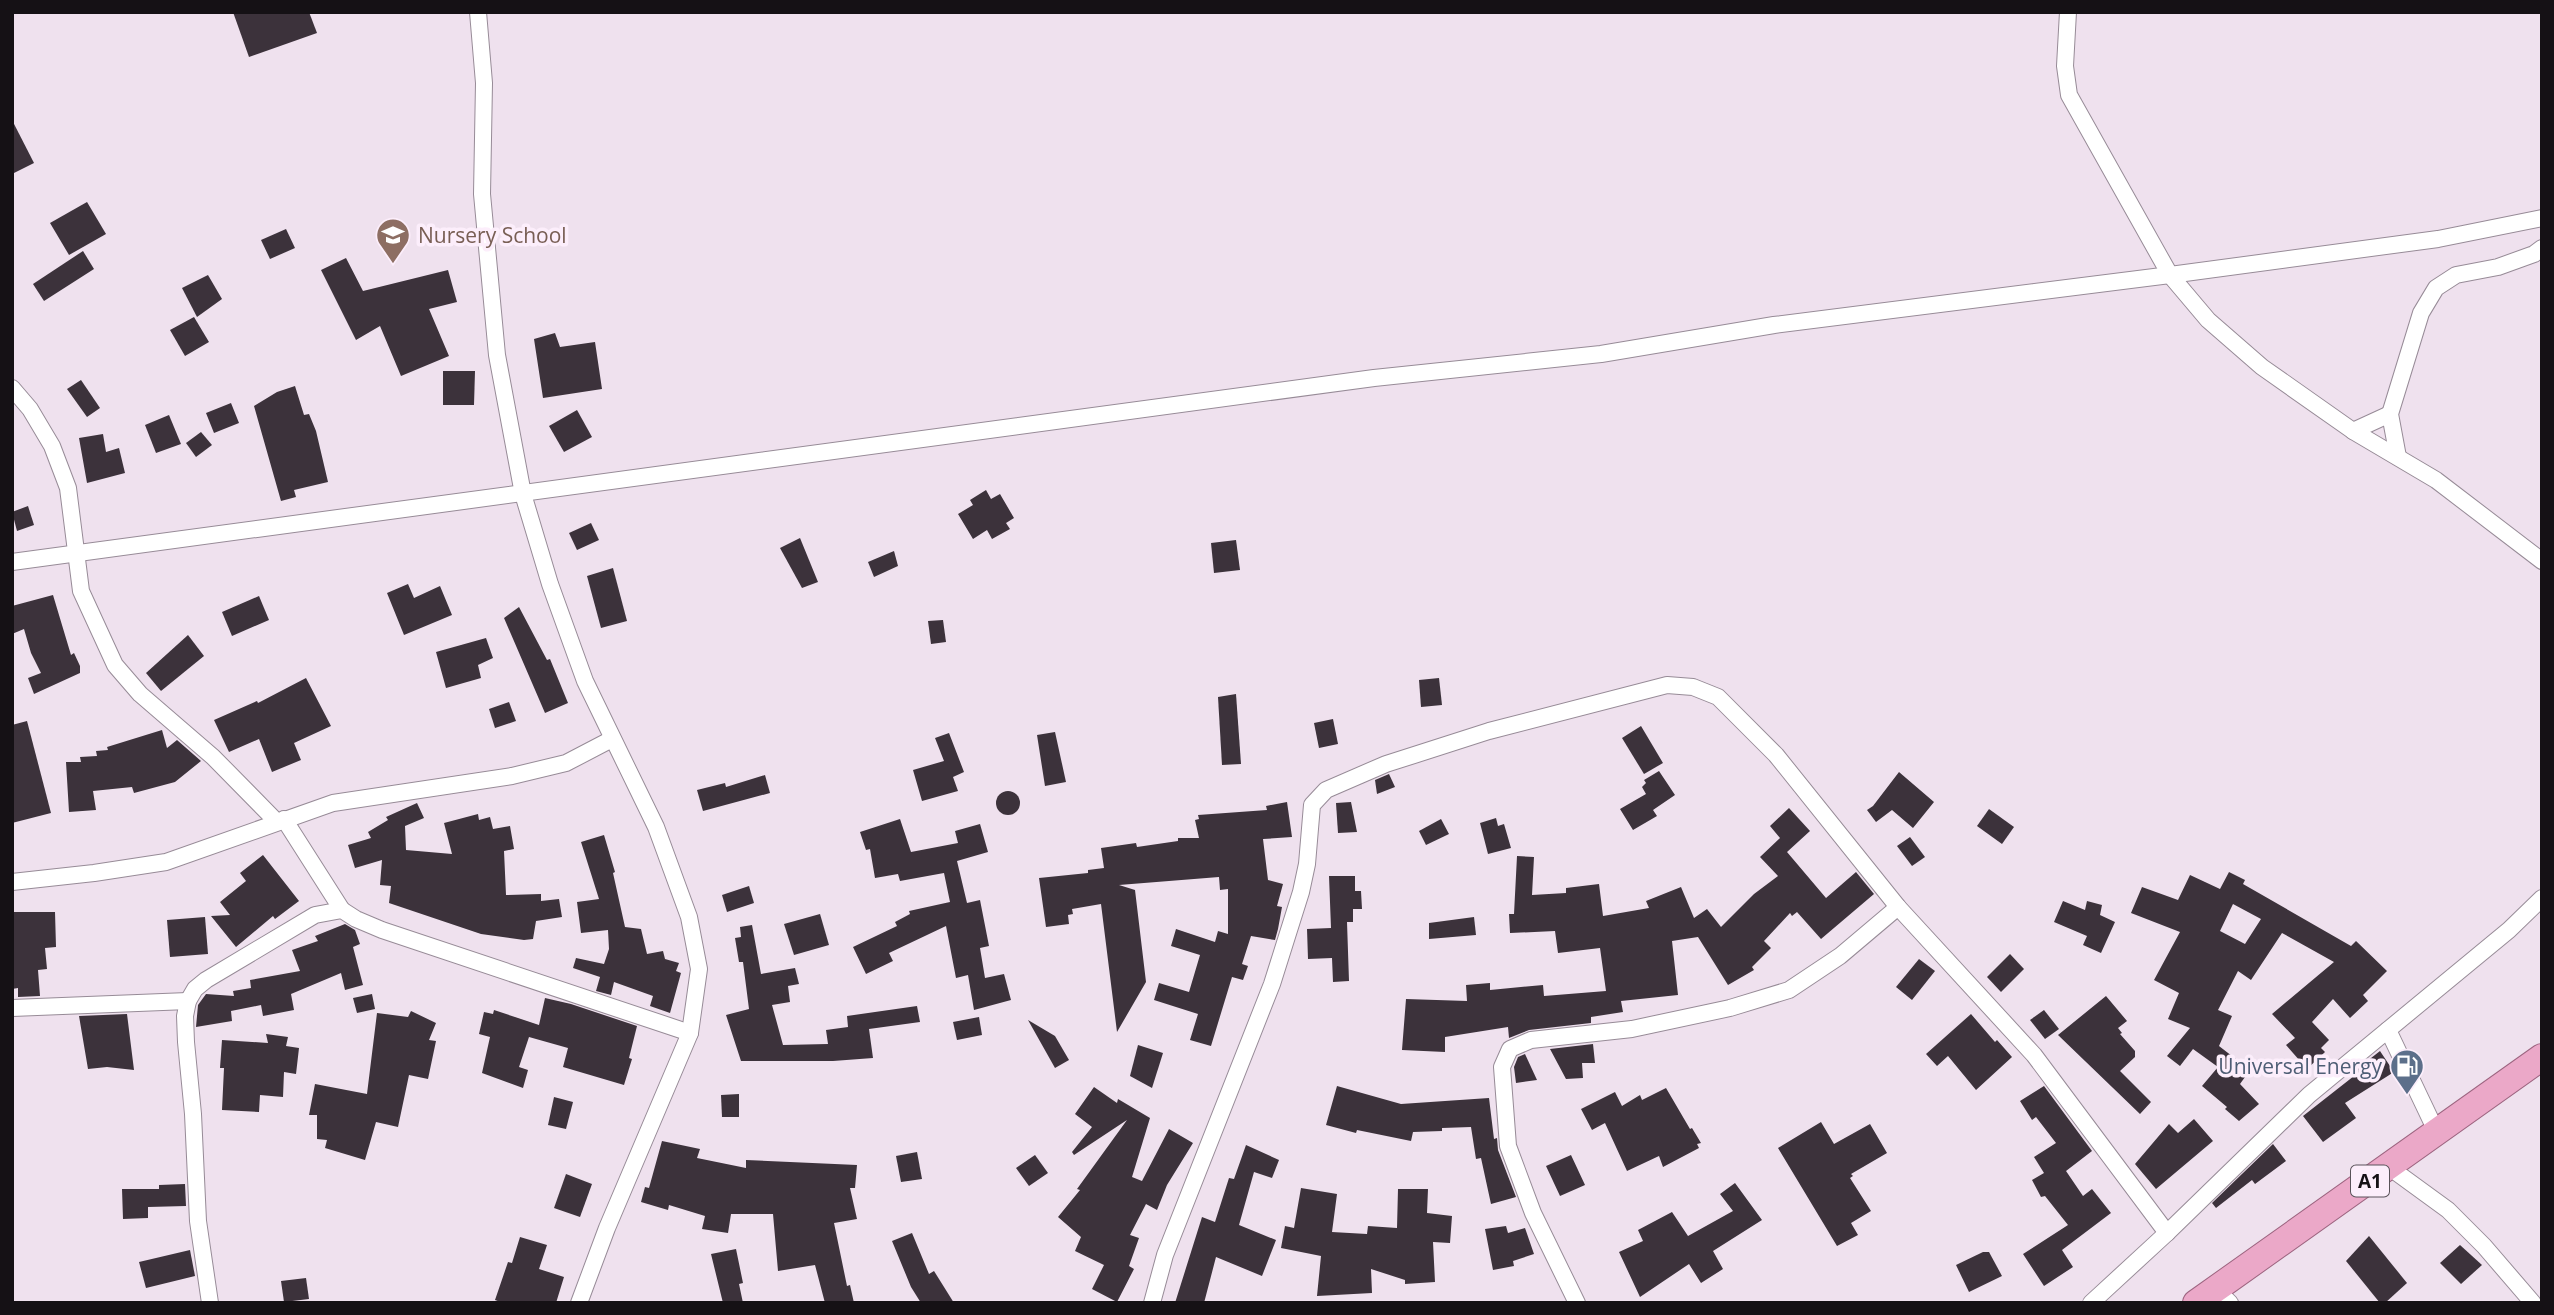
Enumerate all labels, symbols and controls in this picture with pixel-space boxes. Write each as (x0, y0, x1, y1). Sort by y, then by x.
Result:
school or university icon: Nursery School (374, 216, 412, 265)
place label: Nursery School (418, 221, 567, 249)
fuel station icon: Universal Energy (2388, 1047, 2426, 1096)
place label: Universal Energy (2218, 1052, 2382, 1080)
road number: A1 (2351, 1166, 2389, 1196)

